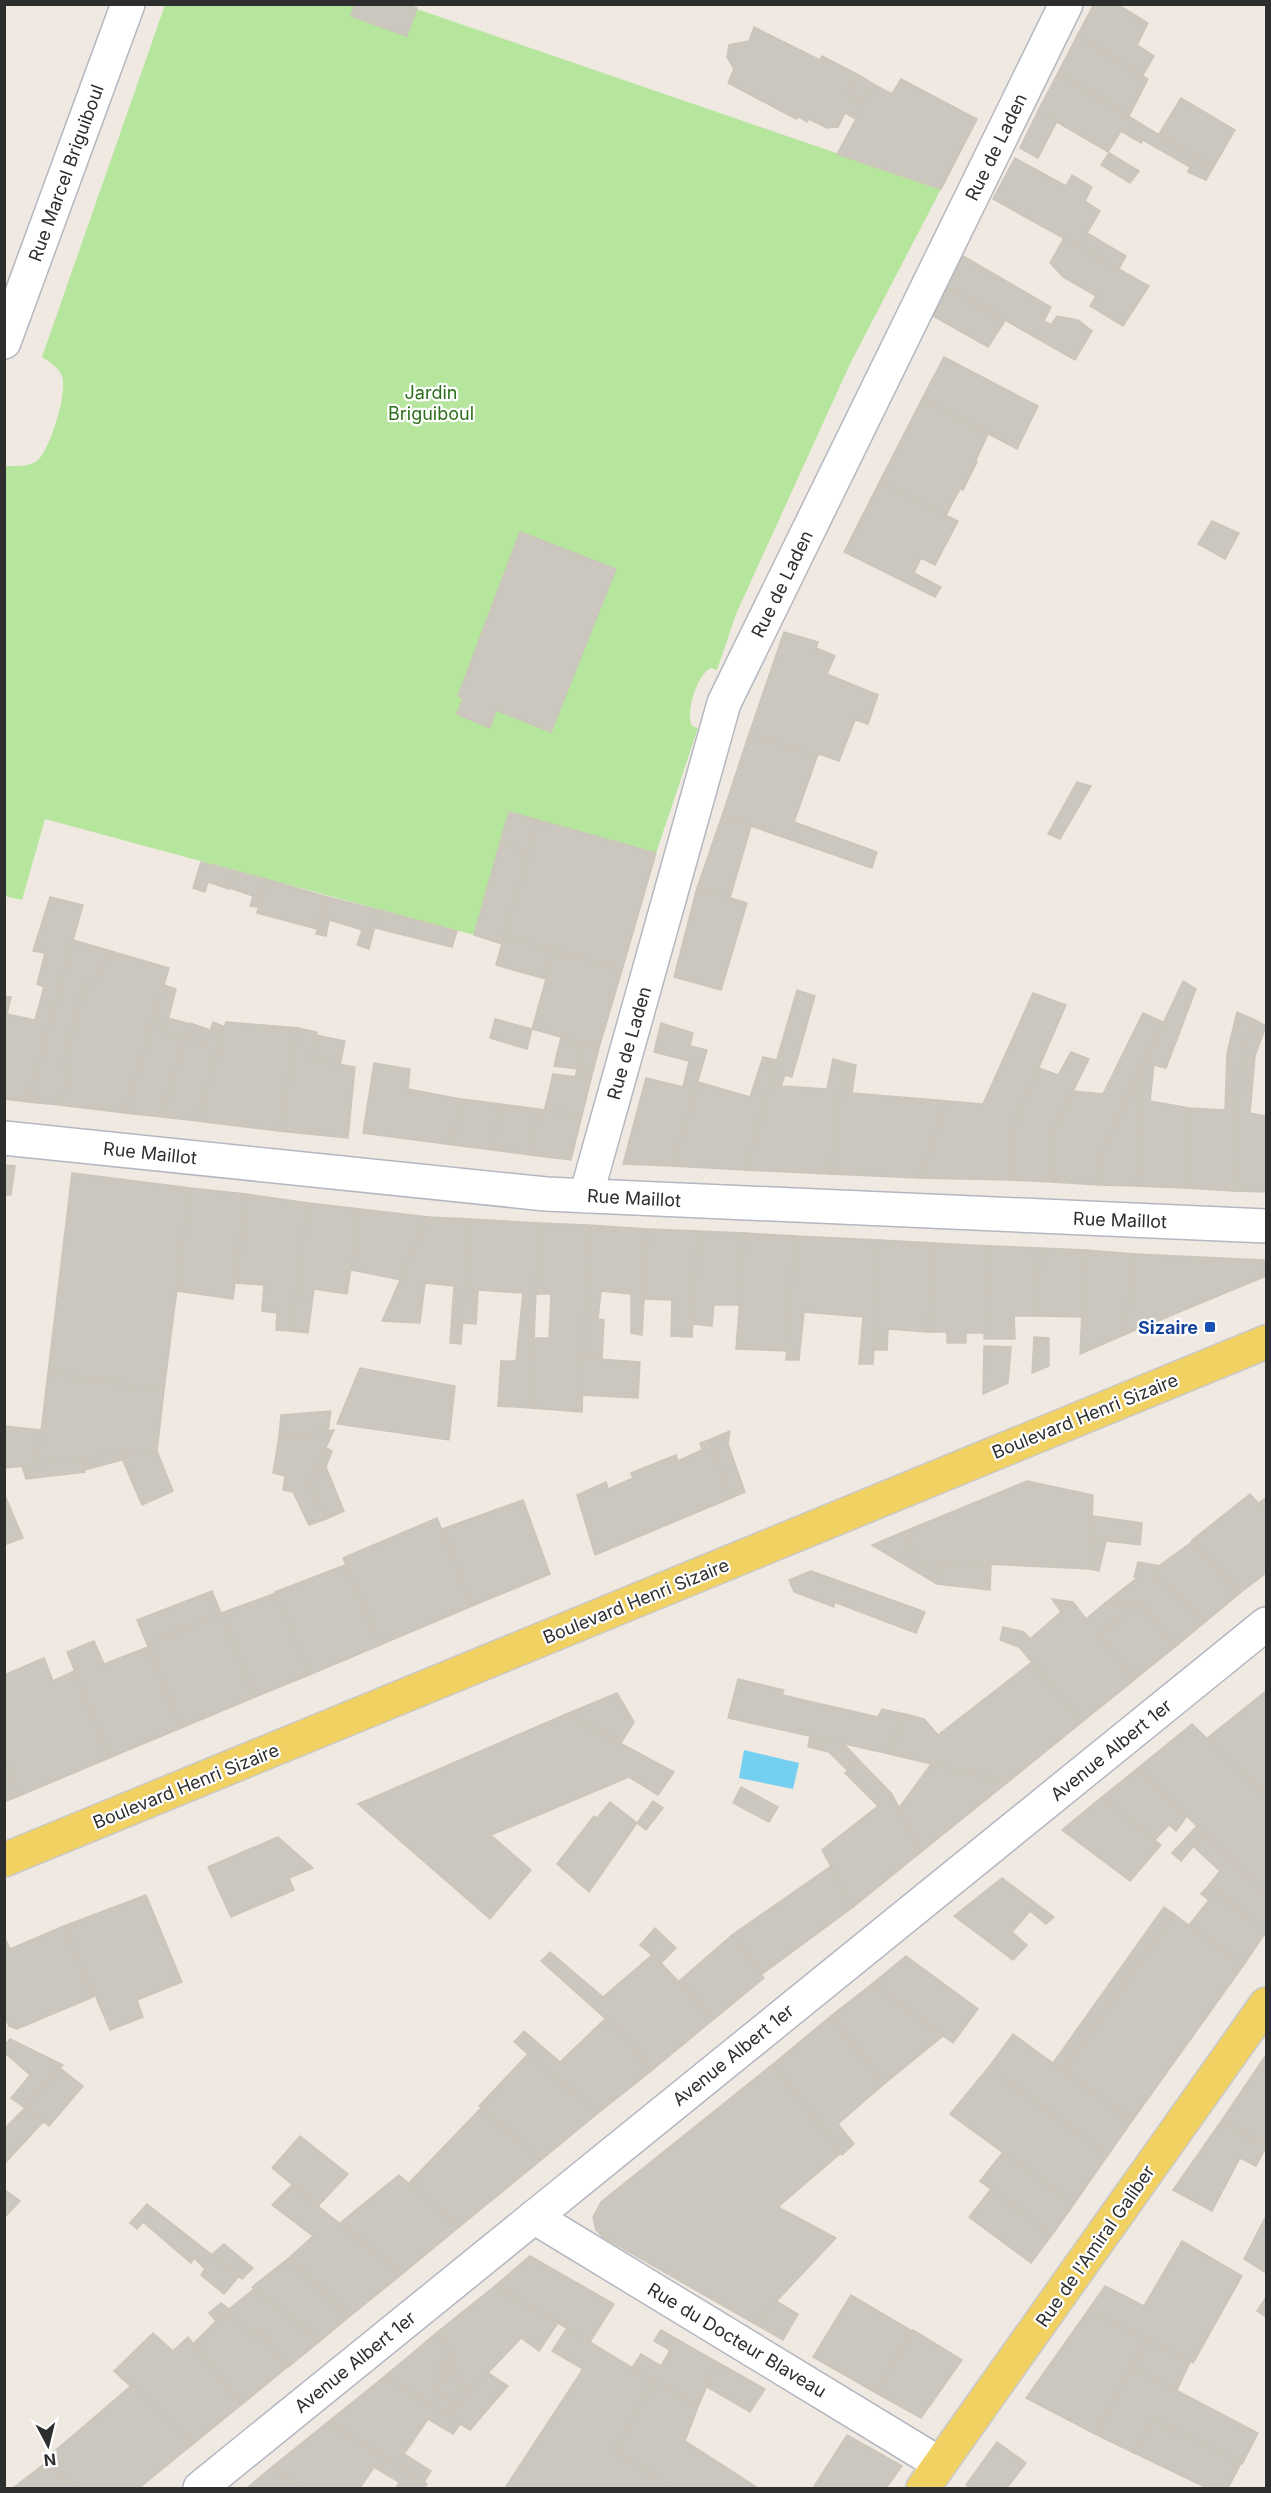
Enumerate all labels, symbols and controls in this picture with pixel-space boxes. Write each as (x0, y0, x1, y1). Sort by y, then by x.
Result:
street label: Rue Marcel Briguiboul (24, 82, 108, 264)
street label: Rue de Laden (961, 90, 1031, 204)
park label: Jardin Briguiboul (388, 382, 474, 424)
street label: Rue de Laden (747, 527, 817, 641)
street label: Rue de Laden (603, 984, 655, 1102)
street label: Rue Maillot (102, 1138, 198, 1168)
street label: Rue Maillot (587, 1185, 682, 1211)
street label: Rue Maillot (1073, 1208, 1167, 1232)
place label: Sizaire (1138, 1317, 1198, 1338)
marker: Sizaire (1203, 1320, 1217, 1334)
street label: Boulevard Henri Sizaire (989, 1369, 1181, 1463)
street label: Boulevard Henri Sizaire (540, 1554, 732, 1648)
street label: Avenue Albert 1er (1046, 1695, 1176, 1805)
street label: Boulevard Henri Sizaire (90, 1739, 282, 1833)
street label: Avenue Albert 1er (668, 2000, 798, 2110)
street label: Rue de l'Amiral Galiber (1031, 2161, 1159, 2331)
street label: Rue du Docteur Blaveau (644, 2278, 830, 2402)
street label: Avenue Albert 1er (290, 2307, 420, 2417)
north arrow (18, 2415, 78, 2475)
text: N (43, 2449, 57, 2471)

